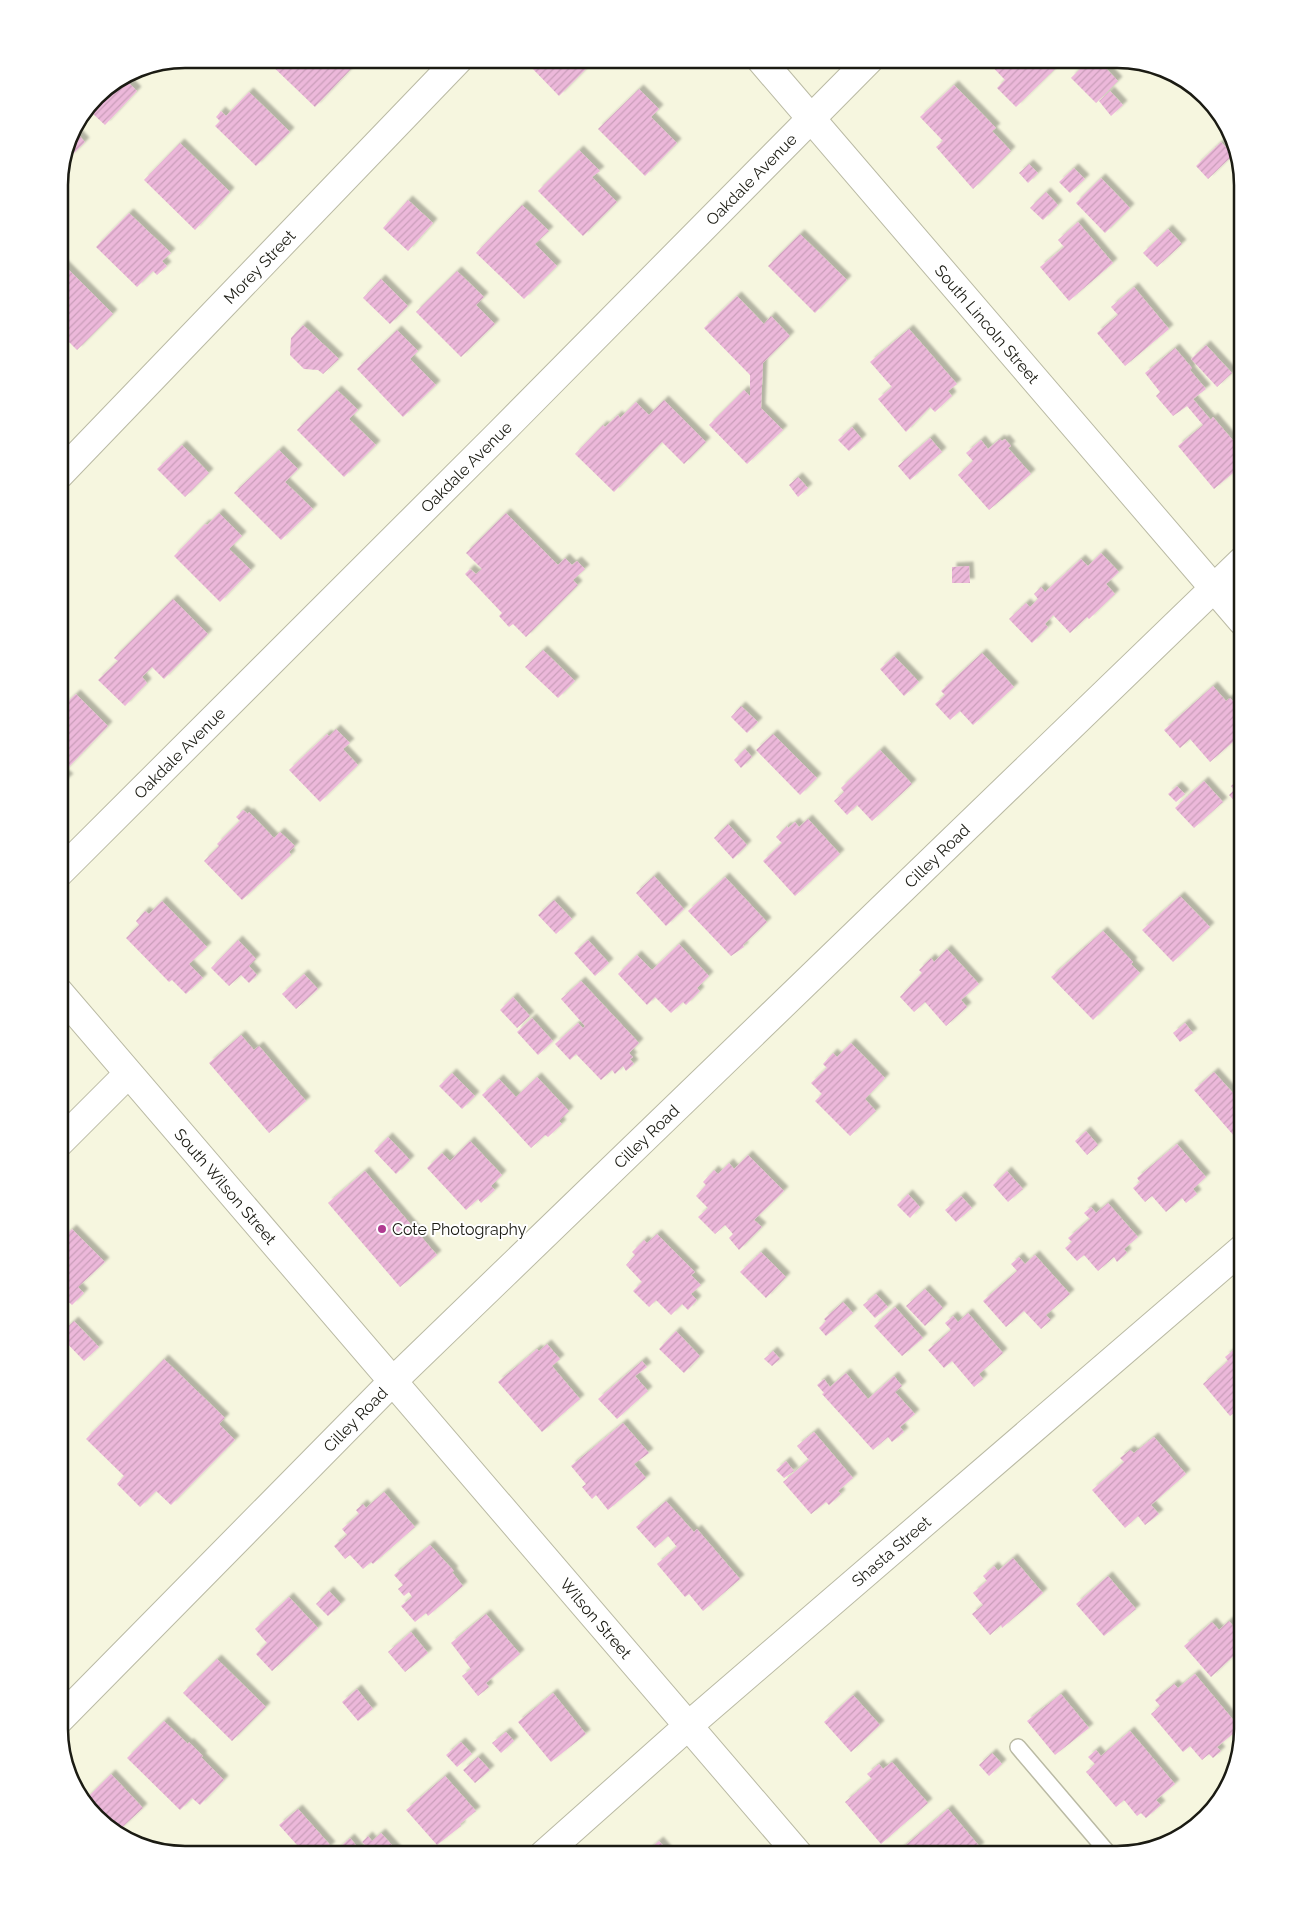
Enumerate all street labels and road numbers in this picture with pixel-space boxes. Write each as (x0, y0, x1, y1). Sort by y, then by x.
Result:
street label: Oakdale Avenue (702, 129, 800, 229)
street label: Morey Street (220, 226, 299, 307)
street label: South Lincoln Street (931, 261, 1044, 388)
street label: Oakdale Avenue (416, 417, 516, 516)
street label: Oakdale Avenue (130, 703, 229, 802)
street label: Cilley Road (900, 820, 973, 891)
street label: Cilley Road (610, 1101, 683, 1172)
street label: South Wilson Street (171, 1124, 281, 1249)
street label: Cilley Road (319, 1383, 391, 1456)
street label: Shasta Street (848, 1512, 935, 1590)
street label: Wilson Street (556, 1574, 636, 1663)

